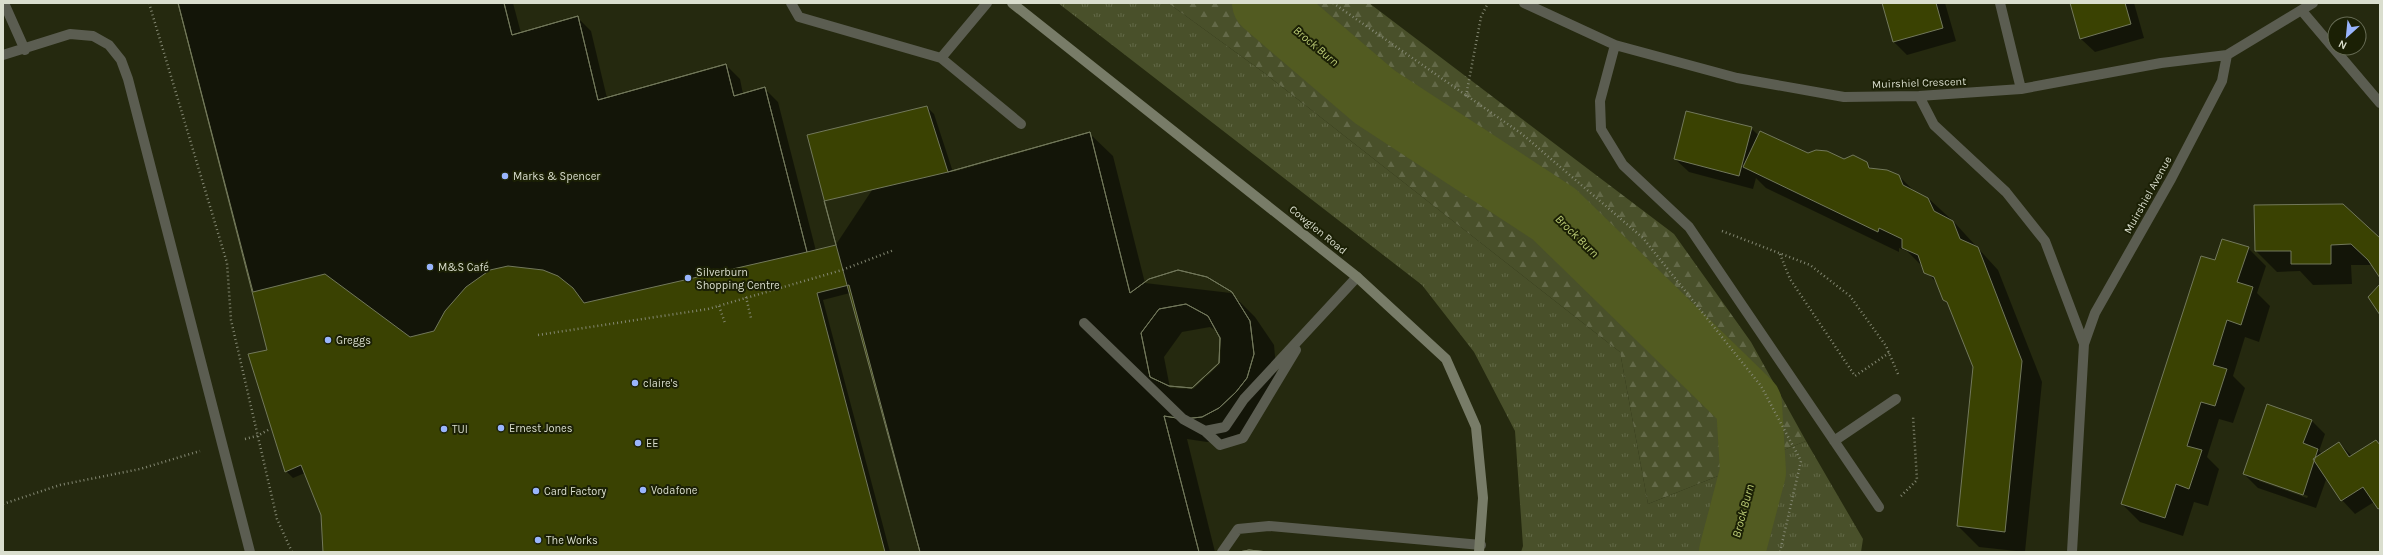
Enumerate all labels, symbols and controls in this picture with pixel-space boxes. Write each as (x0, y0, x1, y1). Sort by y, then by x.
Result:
north arrow (2327, 16, 2367, 56)
water label: Brock Burn (1290, 23, 1342, 69)
text: N (2336, 37, 2349, 52)
street label: Muirshiel Crescent (1872, 75, 1966, 91)
street label: Muirshiel Avenue (2121, 154, 2175, 236)
place label: Marks & Spencer (513, 170, 600, 183)
marker: Marks & Spencer (500, 171, 510, 181)
street label: Cowglen Road (1287, 203, 1349, 257)
water label: Brock Burn (1552, 212, 1602, 260)
place label: M&S Café (438, 261, 489, 274)
marker: M&S Café (425, 262, 435, 272)
place label: Silverburn Shopping Centre (696, 266, 780, 292)
marker: Silverburn Shopping Centre (683, 273, 693, 283)
place label: Greggs (336, 334, 371, 347)
marker: Greggs (323, 335, 333, 345)
place label: claire's (643, 377, 678, 390)
marker: claire's (630, 378, 640, 388)
place label: Ernest Jones (509, 422, 573, 435)
place label: TUI (452, 423, 468, 436)
marker: Ernest Jones (496, 423, 506, 433)
marker: TUI (439, 424, 449, 434)
place label: EE (646, 437, 658, 450)
marker: EE (633, 438, 643, 448)
water label: Brock Burn (1729, 483, 1757, 539)
place label: Vodafone (651, 484, 698, 497)
place label: Card Factory (544, 485, 606, 498)
marker: Vodafone (638, 485, 648, 495)
marker: Card Factory (531, 486, 541, 496)
place label: The Works (546, 534, 598, 547)
marker: The Works (533, 535, 543, 545)

